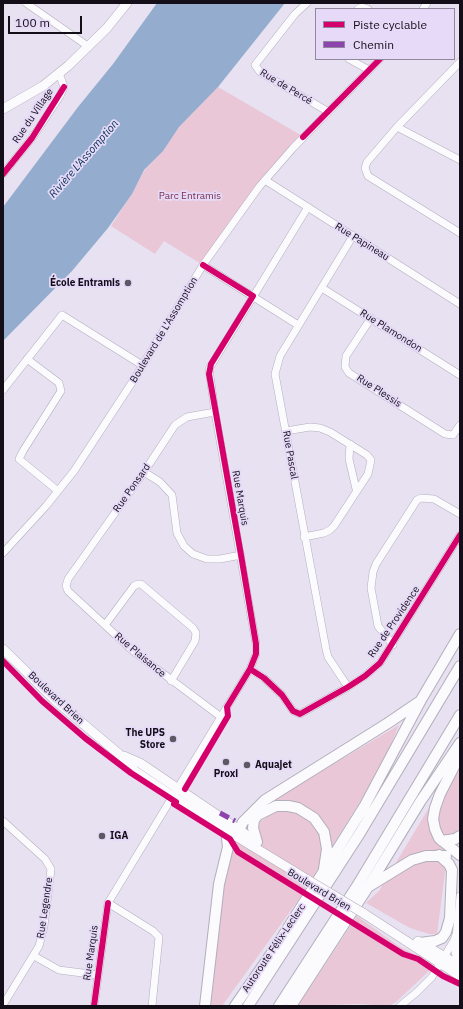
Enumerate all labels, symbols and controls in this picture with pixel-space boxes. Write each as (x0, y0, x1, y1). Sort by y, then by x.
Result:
scale bar (10, 8, 84, 34)
legend (315, 8, 455, 60)
text: 100 m (15, 15, 50, 30)
text: Piste cyclable (353, 17, 427, 32)
text: Chemin (353, 37, 394, 52)
street label: Rue de Percé (258, 67, 314, 107)
street label: Rue du Village (10, 86, 56, 146)
water label: Rivière L'Assomption (46, 117, 122, 201)
park label: Parc Entramis (159, 190, 221, 202)
street label: Rue Papineau (333, 221, 391, 263)
street label: Boulevard de L'Assomption (128, 275, 200, 385)
place label: École Entramis (50, 277, 120, 289)
marker: École Entramis (123, 278, 133, 288)
street label: Rue Plamondon (358, 307, 424, 355)
street label: Rue Plessis (354, 372, 404, 410)
street label: Rue Pascal (280, 430, 300, 480)
street label: Rue Ponsard (111, 461, 153, 515)
street label: Rue Marquis (229, 469, 251, 527)
street label: Rue de Providence (366, 584, 422, 660)
street label: Rue Plaisance (112, 630, 168, 680)
street label: Boulevard Brien (26, 669, 86, 727)
place label: The UPS Store (126, 727, 165, 750)
marker: The UPS Store (168, 734, 178, 744)
marker: Proxi (221, 757, 231, 767)
place label: Aquajet (255, 759, 292, 771)
marker: Aquajet (242, 760, 252, 770)
place label: Proxi (214, 768, 238, 780)
place label: IGA (110, 830, 128, 842)
marker: IGA (97, 831, 107, 841)
street label: Boulevard Brien (285, 866, 353, 914)
street label: Rue Legendre (35, 877, 55, 939)
street label: Autoroute Félix-Leclerc (240, 901, 308, 995)
street label: Rue Marquis (81, 925, 101, 981)

